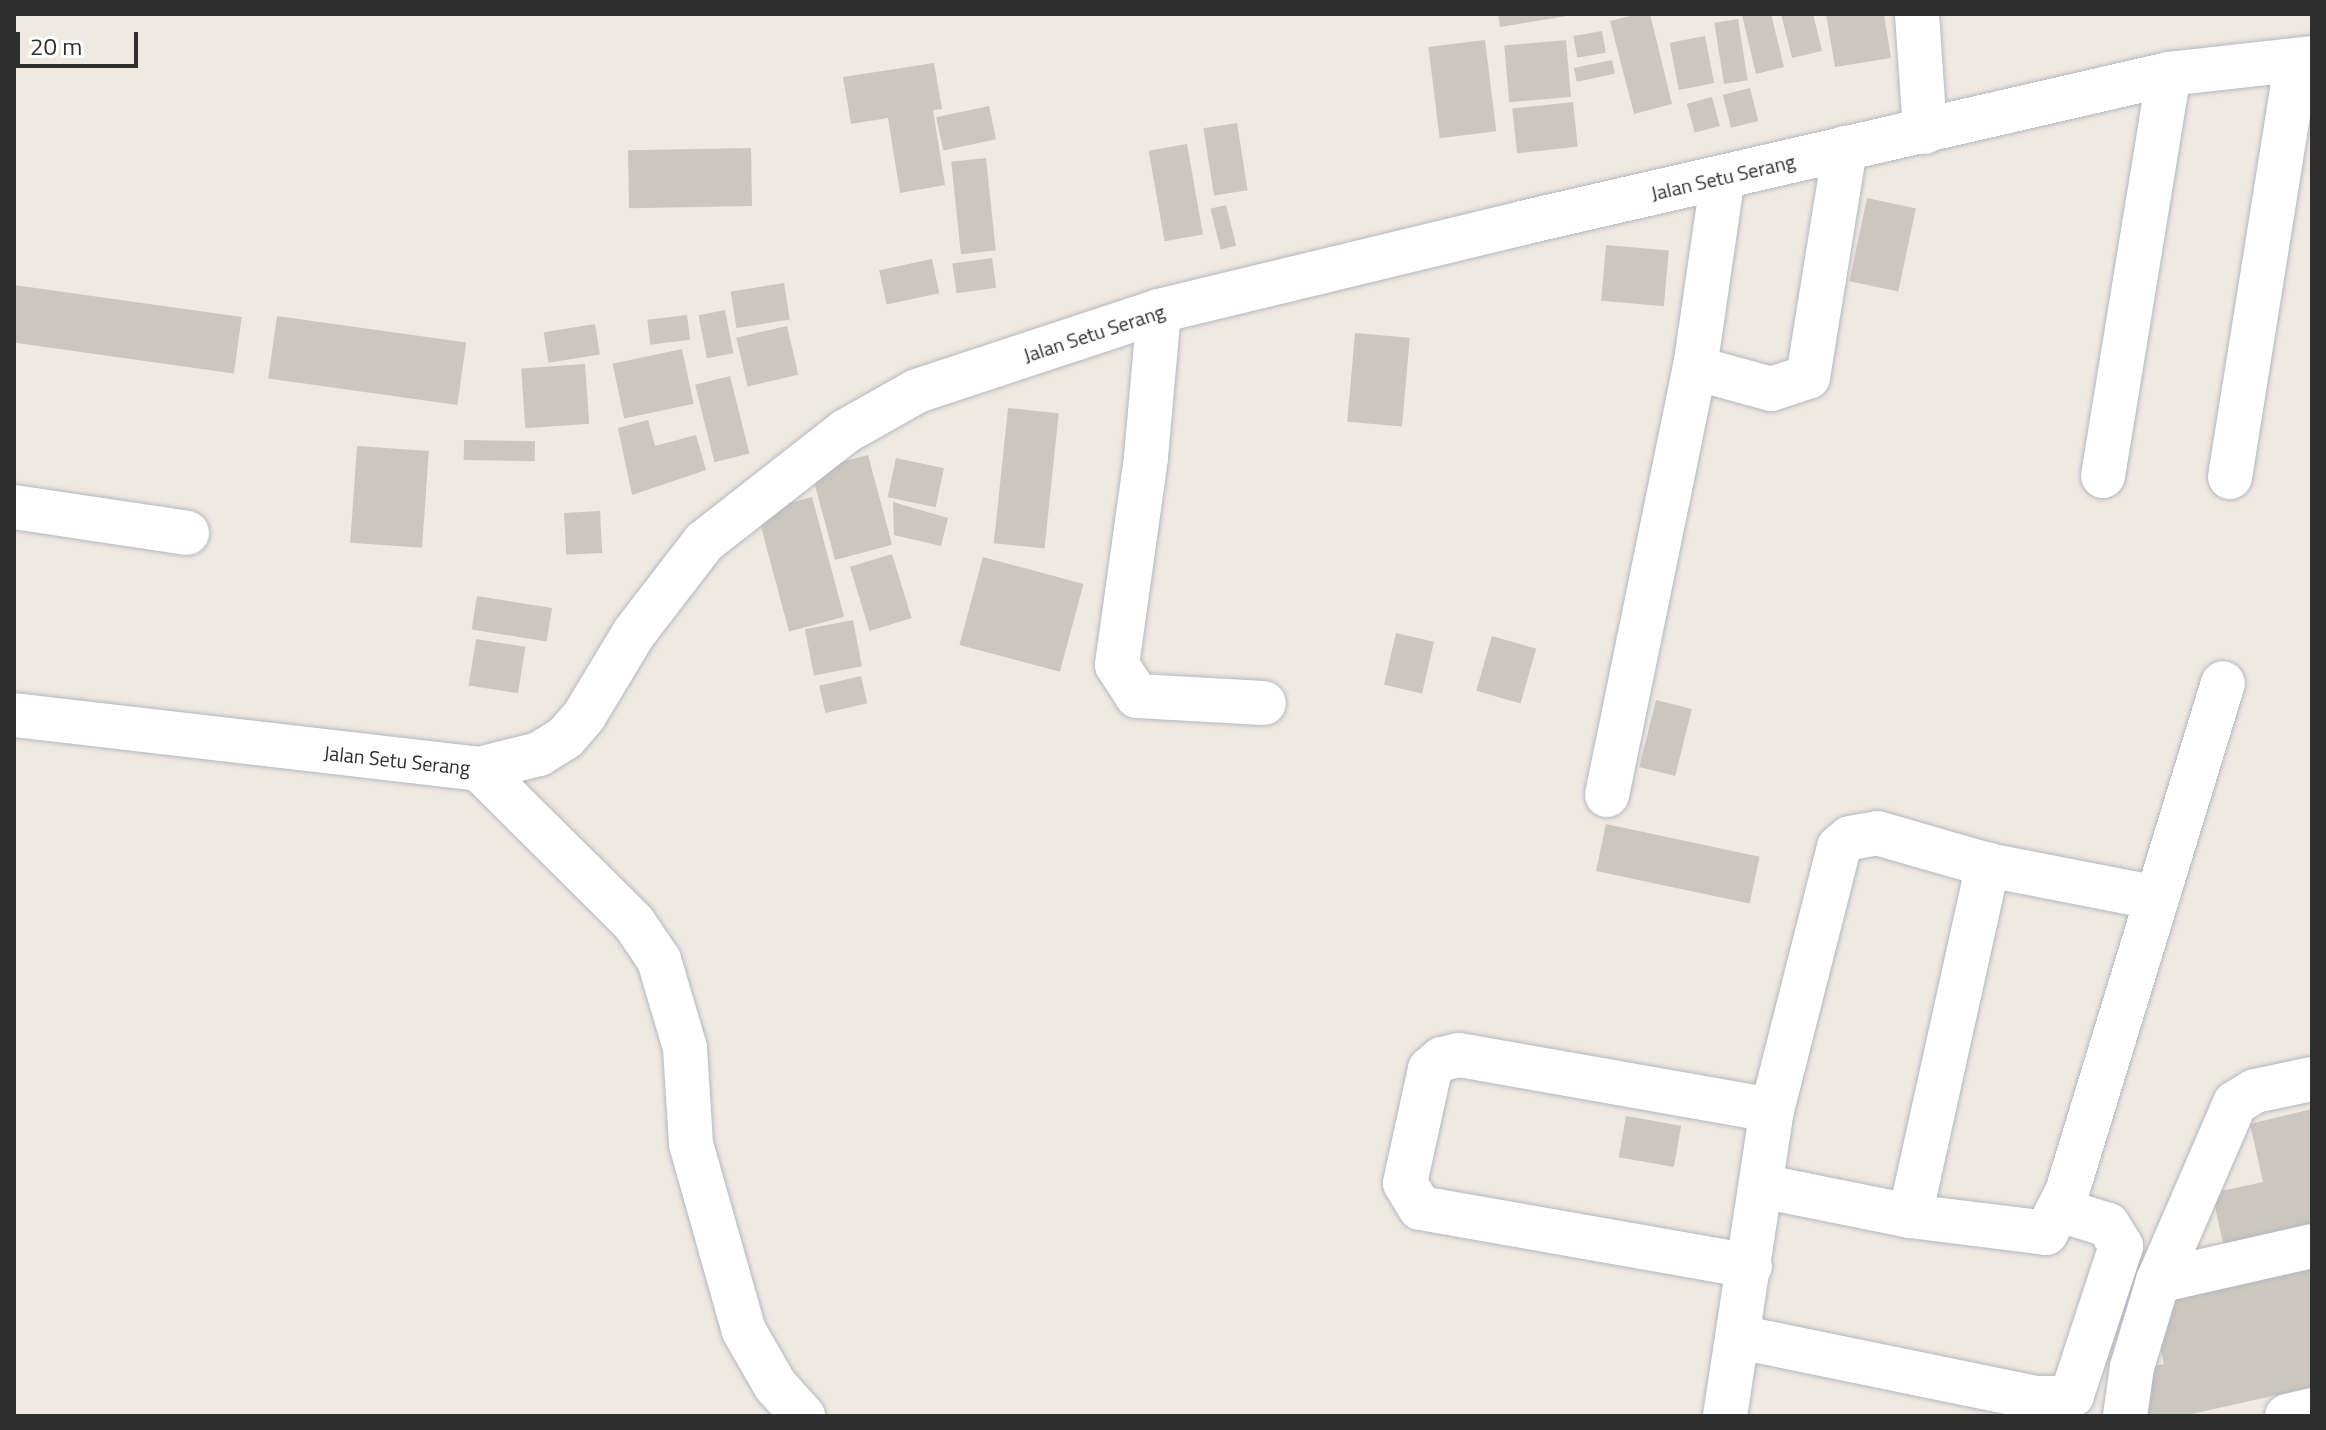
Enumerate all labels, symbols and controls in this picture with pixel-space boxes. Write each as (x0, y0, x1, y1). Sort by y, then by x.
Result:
scale bar (20, 16, 142, 66)
text: 20 m (30, 28, 82, 64)
street label: Jalan Setu Serang (1648, 149, 1798, 205)
street label: Jalan Setu Serang (1020, 299, 1168, 367)
street label: Jalan Setu Serang (322, 740, 472, 780)

